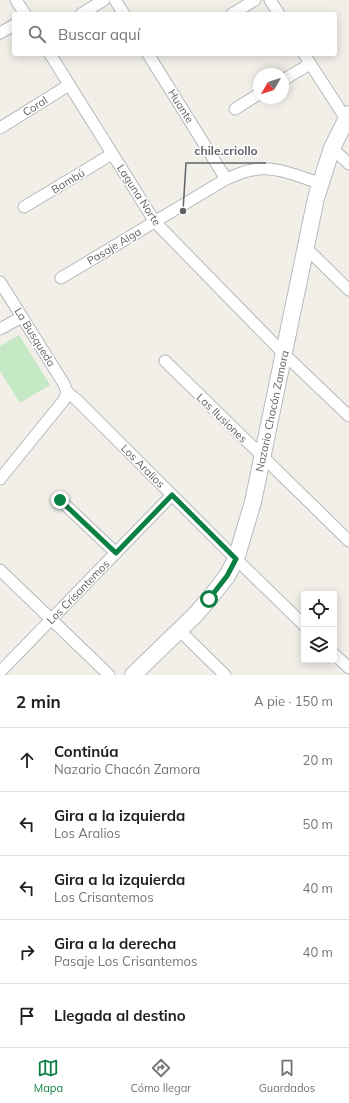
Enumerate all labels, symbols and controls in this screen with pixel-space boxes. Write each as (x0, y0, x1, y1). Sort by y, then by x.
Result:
search box (12, 12, 337, 56)
icon: search (26, 23, 48, 45)
text: Buscar aquí (58, 25, 140, 44)
north arrow (253, 68, 289, 104)
street label: Huante (165, 86, 197, 126)
street label: Coral (20, 93, 50, 119)
callout: chile.criollo (186, 139, 266, 163)
text: chile.criollo (194, 143, 258, 158)
street label: Laguna Norte (114, 162, 164, 228)
street label: Bambú (49, 166, 87, 196)
street label: Pasaje Alga (84, 224, 144, 268)
street label: La Busqueda (11, 305, 59, 369)
street label: Nazario Chacón Zamora (252, 349, 292, 473)
street label: Las Ilusiones (194, 390, 250, 446)
street label: Los Aralios (118, 441, 168, 491)
route end (51, 491, 69, 509)
street label: Los Crisantemos (44, 557, 112, 627)
route start (200, 590, 218, 608)
map controls (301, 591, 337, 663)
button: locate (301, 591, 337, 627)
button: layers (301, 627, 337, 663)
text: 2 min (16, 691, 61, 712)
text: A pie · 150 m (254, 693, 333, 709)
text: Continúa (54, 742, 119, 761)
icon: ahead (16, 749, 38, 771)
text: 20 m (303, 752, 333, 768)
text: Nazario Chacón Zamora (54, 761, 200, 777)
text: Gira a la izquierda (54, 806, 185, 825)
icon: left (16, 813, 38, 835)
text: 50 m (303, 816, 333, 832)
text: Los Aralios (54, 825, 120, 841)
text: Gira a la izquierda (54, 870, 185, 889)
icon: left (16, 877, 38, 899)
text: 40 m (303, 880, 333, 896)
text: Los Crisantemos (54, 889, 154, 905)
text: Gira a la derecha (54, 934, 176, 953)
icon: right (16, 941, 38, 963)
text: 40 m (303, 944, 333, 960)
text: Pasaje Los Crisantemos (54, 953, 197, 969)
icon: arrive (16, 1005, 38, 1027)
text: Llegada al destino (54, 1006, 186, 1025)
tab: Mapa (34, 1057, 63, 1095)
tab: Cómo llegar (131, 1057, 191, 1095)
tab: Guardados (259, 1057, 315, 1095)

